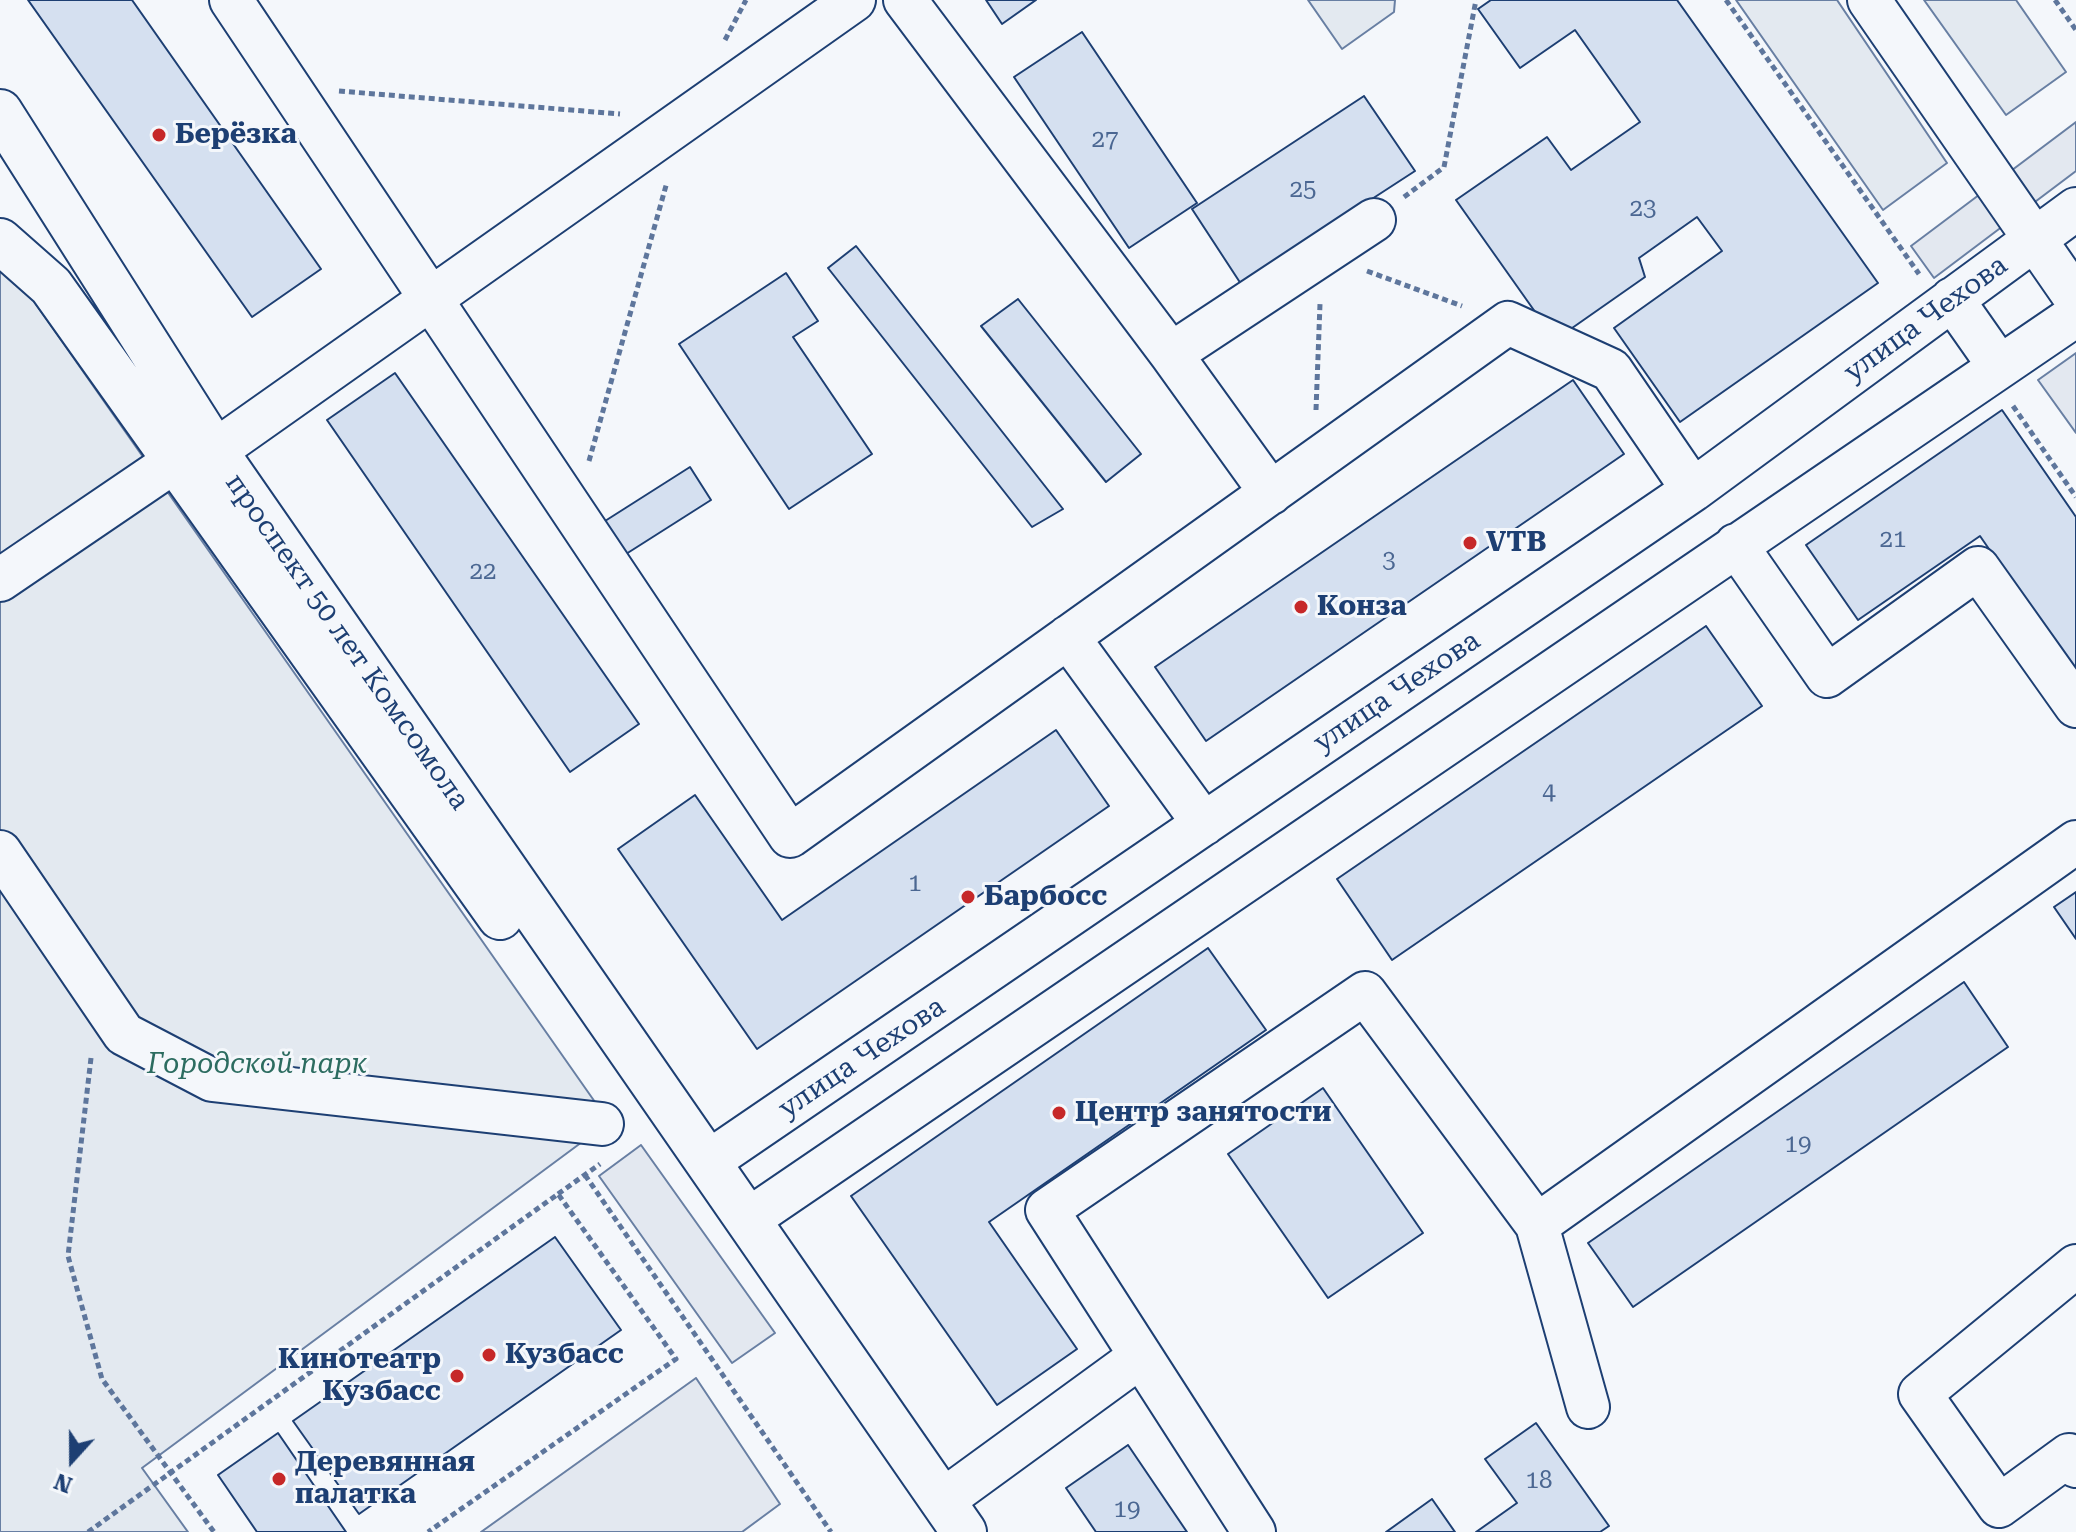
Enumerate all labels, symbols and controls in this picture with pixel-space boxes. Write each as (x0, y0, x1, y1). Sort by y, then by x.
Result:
place label: Берёзка (175, 118, 297, 152)
marker: Берёзка (150, 126, 168, 144)
house number: 27 (1092, 126, 1118, 154)
house number: 25 (1290, 176, 1316, 204)
house number: 23 (1630, 195, 1656, 223)
street label: улица Чехова (1838, 249, 2014, 389)
street label: проспект 50 лет Комсомола (218, 467, 476, 817)
place label: VTB (1486, 526, 1547, 560)
house number: 21 (1880, 526, 1906, 554)
marker: VTB (1461, 534, 1479, 552)
house number: 3 (1382, 547, 1396, 575)
house number: 22 (470, 558, 496, 586)
place label: Конза (1317, 590, 1407, 624)
marker: Конза (1292, 598, 1310, 616)
street label: улица Чехова (1307, 624, 1487, 760)
house number: 4 (1542, 779, 1556, 807)
house number: 1 (908, 870, 922, 898)
place label: Барбосс (984, 880, 1107, 914)
marker: Барбосс (959, 888, 977, 906)
street label: улица Чехова (772, 990, 952, 1126)
park label: Городской парк (147, 1048, 367, 1082)
place label: Центр занятости (1075, 1096, 1331, 1130)
marker: Центр занятости (1050, 1104, 1068, 1122)
house number: 19 (1785, 1131, 1811, 1159)
place label: Кузбасс (505, 1338, 624, 1372)
place label: Кинотеатр Кузбасс (278, 1343, 441, 1409)
marker: Кузбасс (480, 1346, 498, 1364)
marker: Кинотеатр Кузбасс (448, 1367, 466, 1385)
north arrow (32, 1420, 112, 1500)
place label: Деревянная палатка (295, 1446, 475, 1512)
house number: 18 (1526, 1467, 1552, 1495)
text: N (51, 1468, 76, 1498)
marker: Деревянная палатка (270, 1470, 288, 1488)
house number: 19 (1114, 1496, 1140, 1524)

